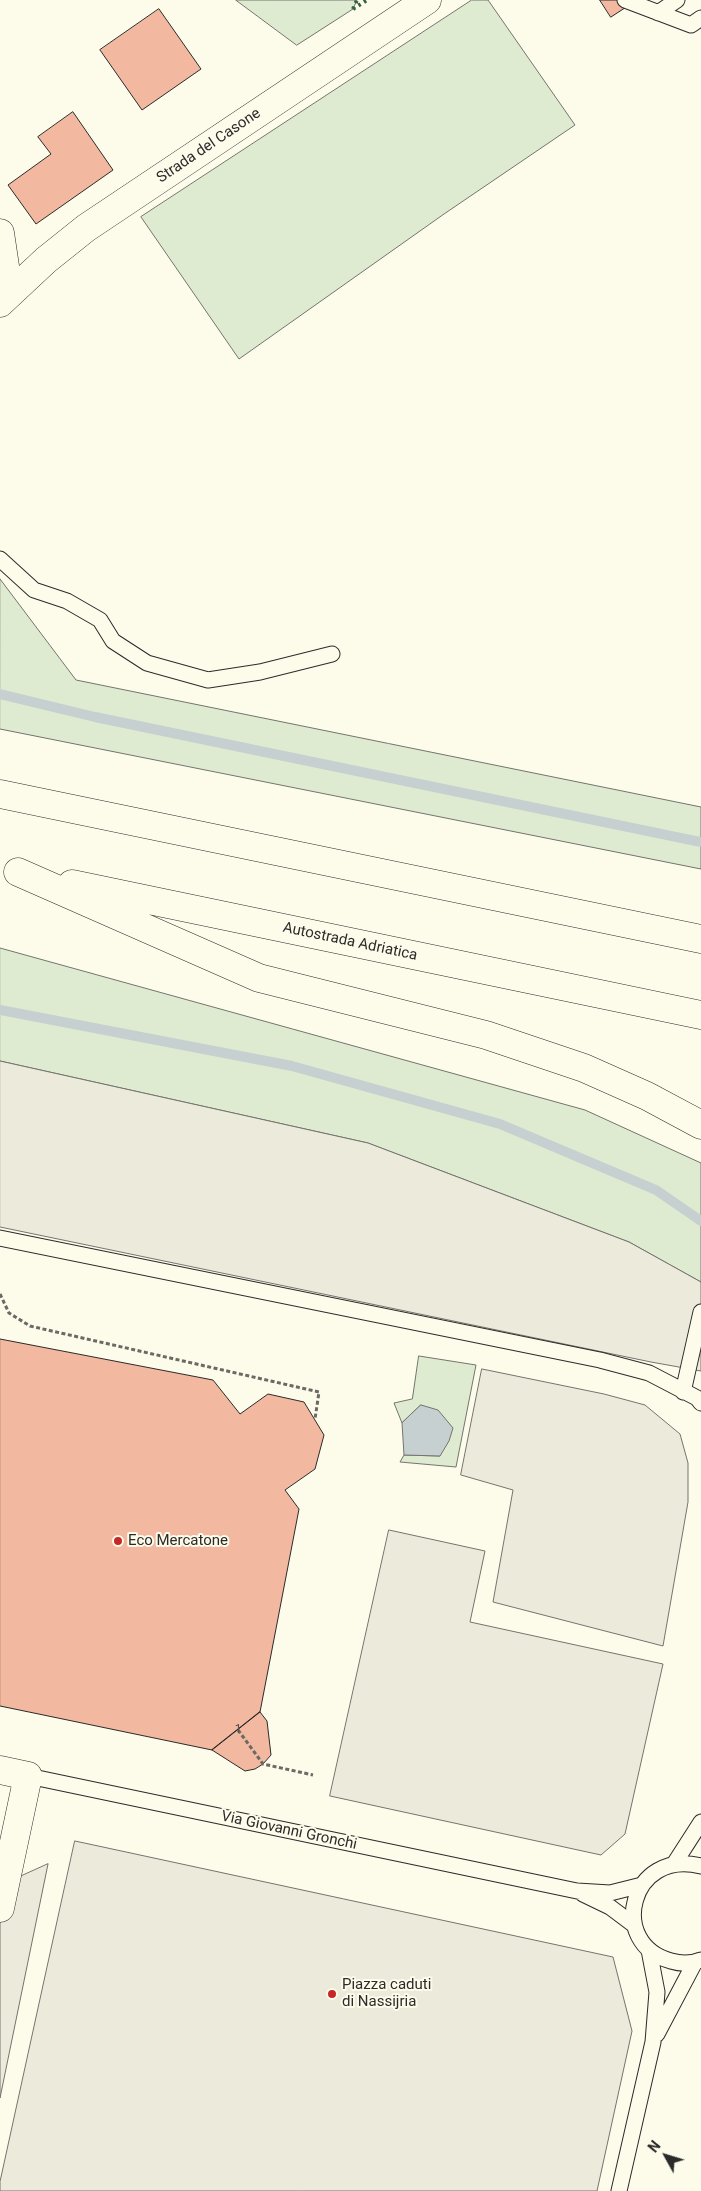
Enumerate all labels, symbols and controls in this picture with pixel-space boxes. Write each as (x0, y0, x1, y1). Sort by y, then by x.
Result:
street label: Strada del Casone (154, 105, 264, 187)
street label: Autostrada Adriatica (281, 919, 419, 965)
place label: Eco Mercatone (128, 1532, 228, 1550)
marker: Eco Mercatone (112, 1535, 124, 1547)
house number: 1 (235, 1723, 241, 1737)
street label: Via Giovanni Gronchi (219, 1808, 359, 1854)
place label: Piazza caduti di Nassijria (342, 1976, 431, 2011)
marker: Piazza caduti di Nassijria (326, 1988, 338, 2000)
north arrow (641, 2131, 691, 2181)
text: N (645, 2138, 664, 2155)

